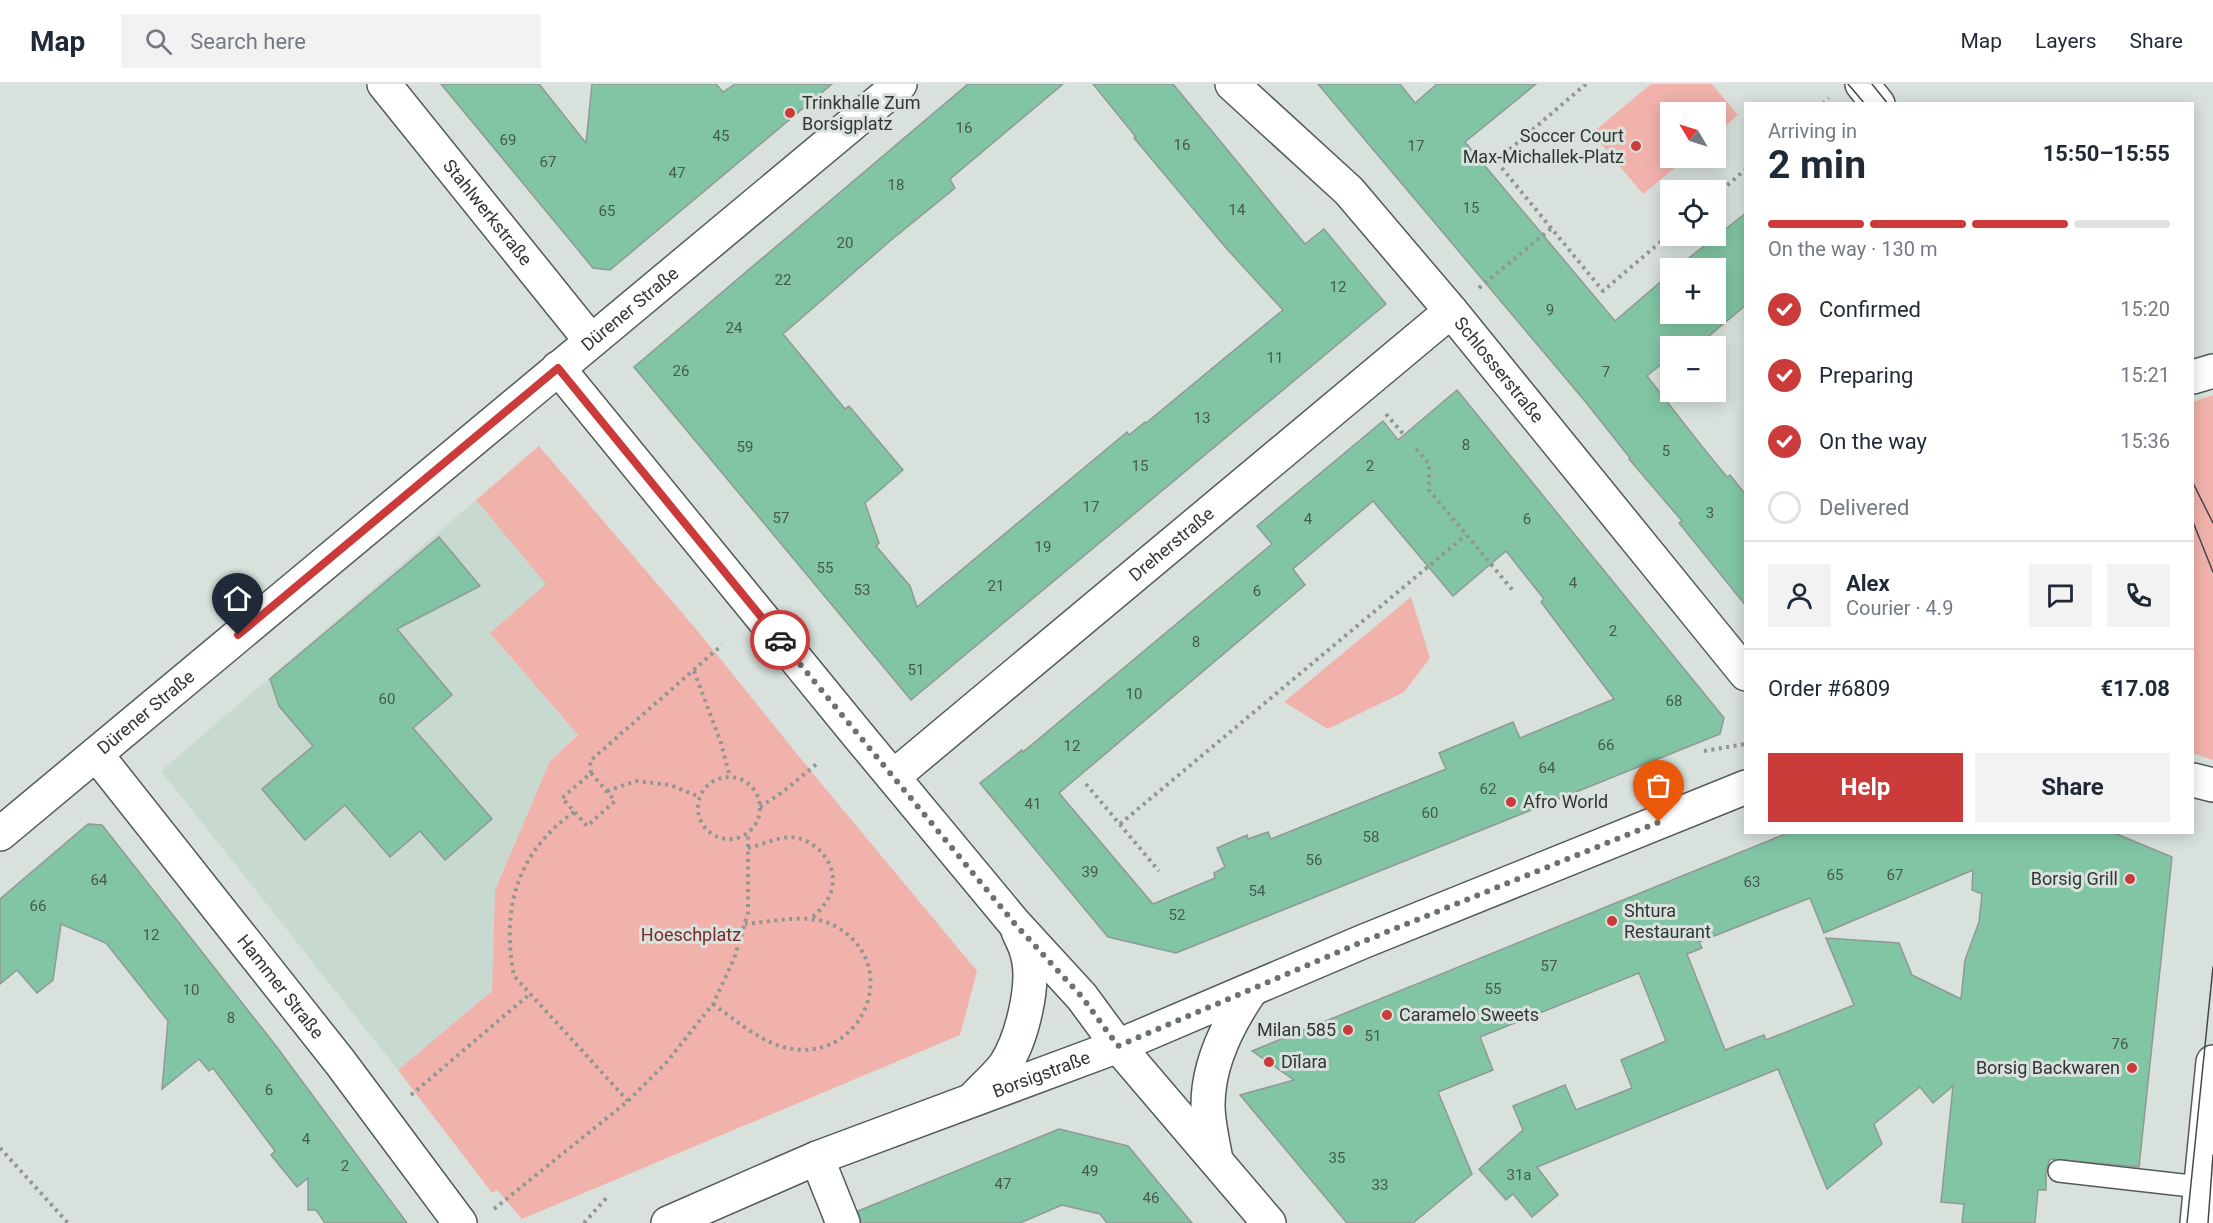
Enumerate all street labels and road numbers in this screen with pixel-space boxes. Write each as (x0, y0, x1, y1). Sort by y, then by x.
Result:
street label: Stahlwerkstraße (439, 155, 537, 269)
street label: Dürener Straße (577, 262, 682, 355)
street label: Schlosserstraße (1450, 313, 1548, 427)
street label: Dreherstraße (1125, 503, 1218, 585)
street label: Dürener Straße (93, 666, 198, 758)
street label: Hammer Straße (233, 930, 328, 1043)
street label: Borsigstraße (990, 1046, 1093, 1102)

